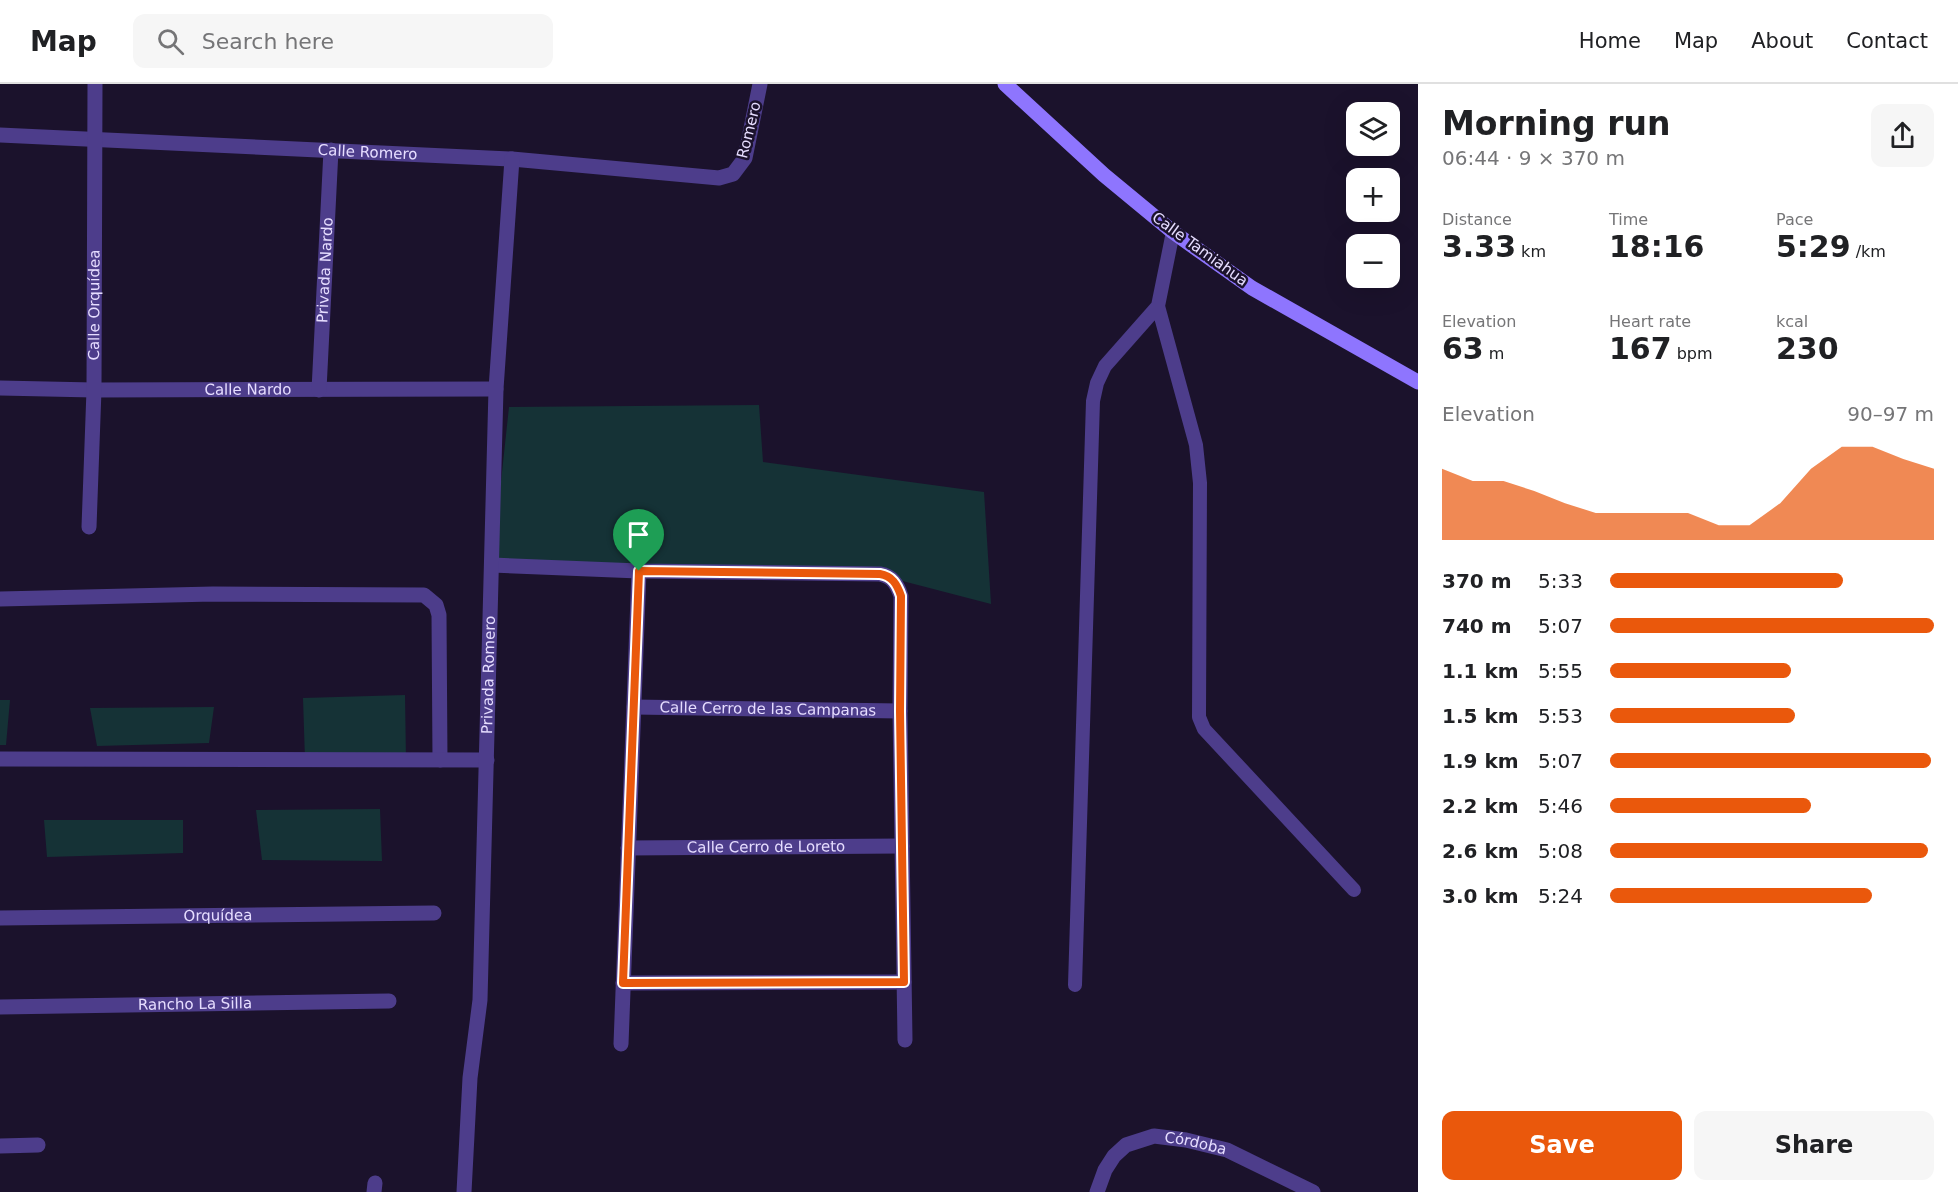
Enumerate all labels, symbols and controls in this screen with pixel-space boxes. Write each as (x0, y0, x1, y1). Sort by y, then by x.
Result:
search box (133, 14, 553, 68)
text: Map (30, 25, 97, 58)
icon: search (154, 25, 187, 58)
text: Search here (202, 29, 334, 54)
text: Home (1579, 29, 1641, 53)
text: Map (1674, 29, 1718, 53)
text: About (1751, 29, 1813, 53)
text: Contact (1846, 29, 1928, 53)
street label: Romero (733, 100, 765, 160)
map controls (1346, 102, 1400, 288)
button: layers (1346, 102, 1400, 156)
text: Morning run (1442, 104, 1670, 143)
button: share (1871, 104, 1934, 167)
street label: Calle Romero (317, 141, 418, 164)
text: 06:44 · 9 × 370 m (1442, 146, 1625, 170)
button: + (1346, 168, 1400, 222)
street label: Calle Tamiahua (1149, 208, 1251, 290)
text: Distance (1442, 210, 1512, 229)
text: Time (1609, 210, 1648, 229)
text: Pace (1776, 210, 1813, 229)
street label: Privada Nardo (313, 217, 337, 323)
text: 3.33 (1442, 229, 1516, 264)
text: 18:16 (1609, 229, 1705, 264)
text: 5:29 (1776, 229, 1851, 264)
button: − (1346, 234, 1400, 288)
text: km (1516, 242, 1546, 261)
text: /km (1851, 242, 1886, 261)
street label: Calle Orquídea (85, 250, 103, 361)
text: Elevation (1442, 312, 1516, 331)
text: Heart rate (1609, 312, 1691, 331)
text: kcal (1776, 312, 1808, 331)
text: 63 (1442, 331, 1484, 366)
text: 167 (1609, 331, 1672, 366)
text: 230 (1776, 331, 1839, 366)
text: m (1484, 344, 1504, 363)
text: bpm (1672, 344, 1713, 363)
street label: Calle Nardo (204, 381, 292, 399)
text: Elevation (1442, 402, 1535, 426)
text: 90–97 m (1847, 402, 1934, 426)
pin (613, 509, 664, 571)
icon: arrive (622, 518, 655, 551)
text: 370 m (1442, 569, 1512, 593)
text: 5:33 (1538, 569, 1583, 593)
text: 740 m (1442, 614, 1512, 638)
text: 5:07 (1538, 614, 1583, 638)
street label: Privada Romero (478, 615, 499, 734)
text: 1.1 km (1442, 659, 1519, 683)
text: 5:55 (1538, 659, 1583, 683)
street label: Calle Cerro de las Campanas (660, 698, 877, 720)
text: 1.5 km (1442, 704, 1519, 728)
text: 5:53 (1538, 704, 1583, 728)
text: 1.9 km (1442, 749, 1519, 773)
text: 5:07 (1538, 749, 1583, 773)
text: 2.2 km (1442, 794, 1519, 818)
text: 5:46 (1538, 794, 1583, 818)
street label: Calle Cerro de Loreto (687, 837, 845, 857)
text: 2.6 km (1442, 839, 1519, 863)
text: 5:08 (1538, 839, 1583, 863)
text: 3.0 km (1442, 884, 1519, 908)
text: 5:24 (1538, 884, 1583, 908)
street label: Orquídea (183, 906, 253, 925)
street label: Rancho La Silla (138, 994, 252, 1014)
button: Save (1442, 1111, 1682, 1180)
button: Share (1694, 1111, 1934, 1180)
street label: Córdoba (1164, 1128, 1228, 1159)

